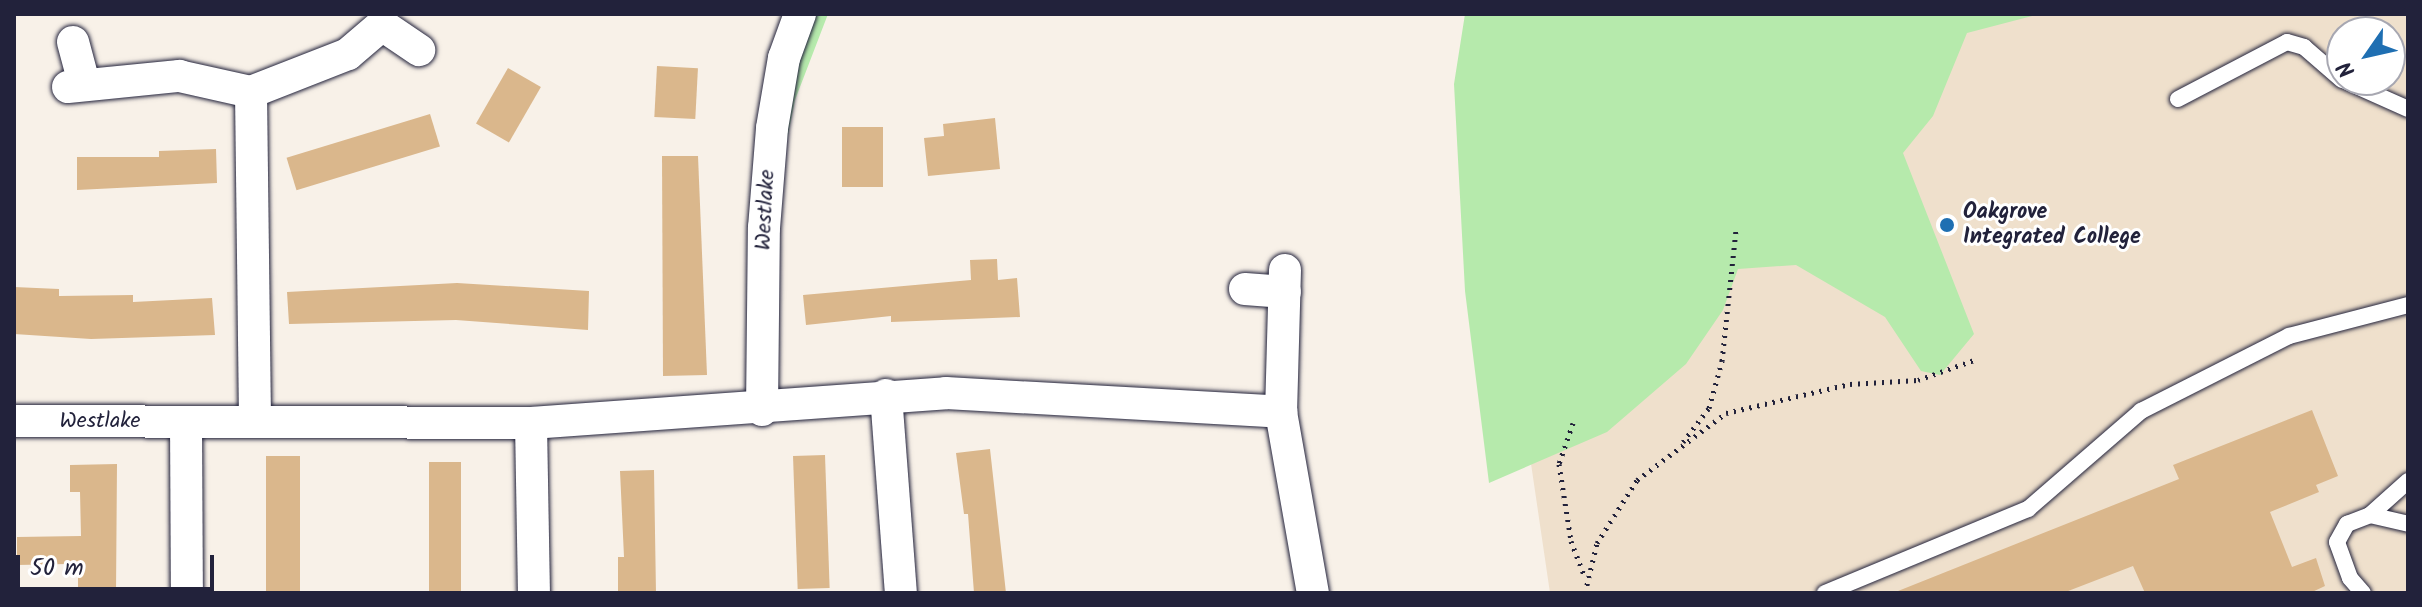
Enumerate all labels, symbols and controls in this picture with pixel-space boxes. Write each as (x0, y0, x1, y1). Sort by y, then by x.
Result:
north arrow (2326, 16, 2406, 96)
text: N (2329, 53, 2366, 84)
street label: Westlake (751, 169, 781, 251)
place label: Oakgrove Integrated College (1963, 199, 2141, 250)
marker: Oakgrove Integrated College (1938, 216, 1956, 234)
street label: Westlake (60, 409, 140, 435)
scale bar (20, 539, 218, 589)
text: 50 m (30, 549, 84, 588)

